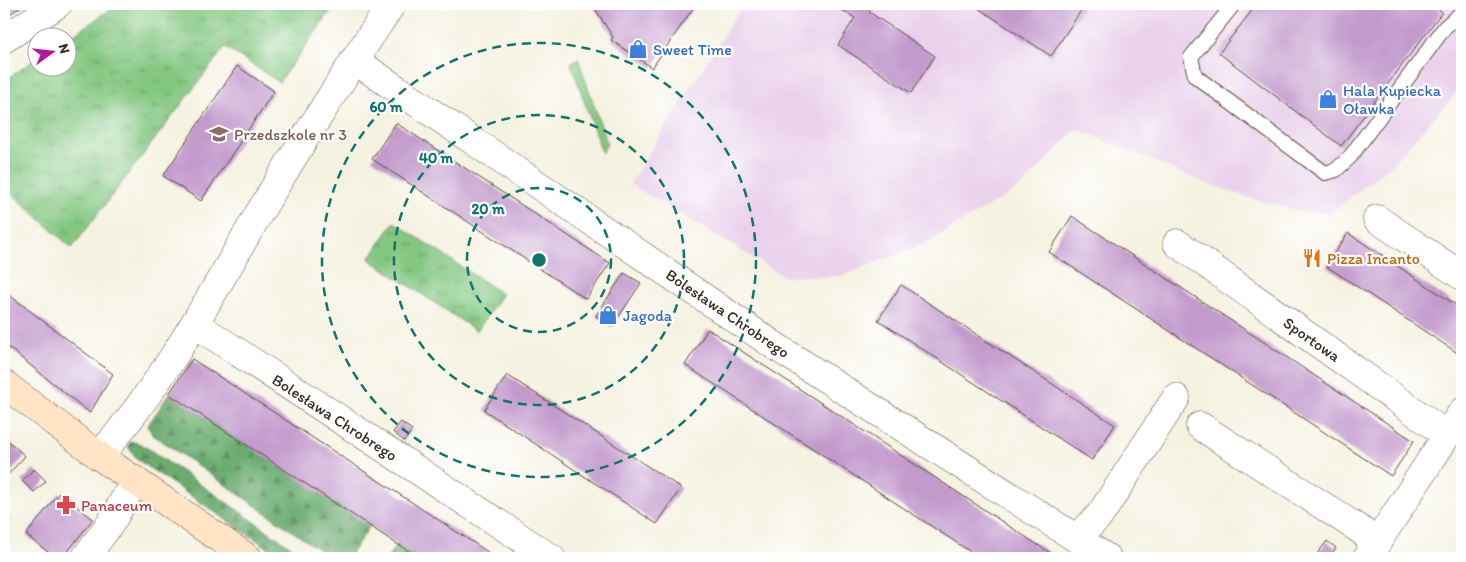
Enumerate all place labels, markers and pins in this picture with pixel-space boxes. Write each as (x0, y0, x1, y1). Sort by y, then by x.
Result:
shop icon: Sweet Time (627, 38, 649, 60)
place label: Sweet Time (653, 40, 732, 59)
place label: Hala Kupiecka Oławka (1343, 81, 1442, 118)
shop icon: Hala Kupiecka Oławka (1317, 88, 1339, 110)
school or university icon: Przedszkole nr 3 (208, 123, 230, 145)
place label: Przedszkole nr 3 (234, 125, 347, 144)
restaurant icon: Pizza Incanto (1301, 247, 1323, 269)
place label: Pizza Incanto (1327, 249, 1420, 268)
centre of rings (530, 251, 548, 269)
shop icon: Jagoda (597, 304, 619, 326)
place label: Jagoda (623, 306, 673, 325)
pharmacy icon: Panaceum (55, 494, 77, 516)
place label: Panaceum (81, 496, 153, 515)

